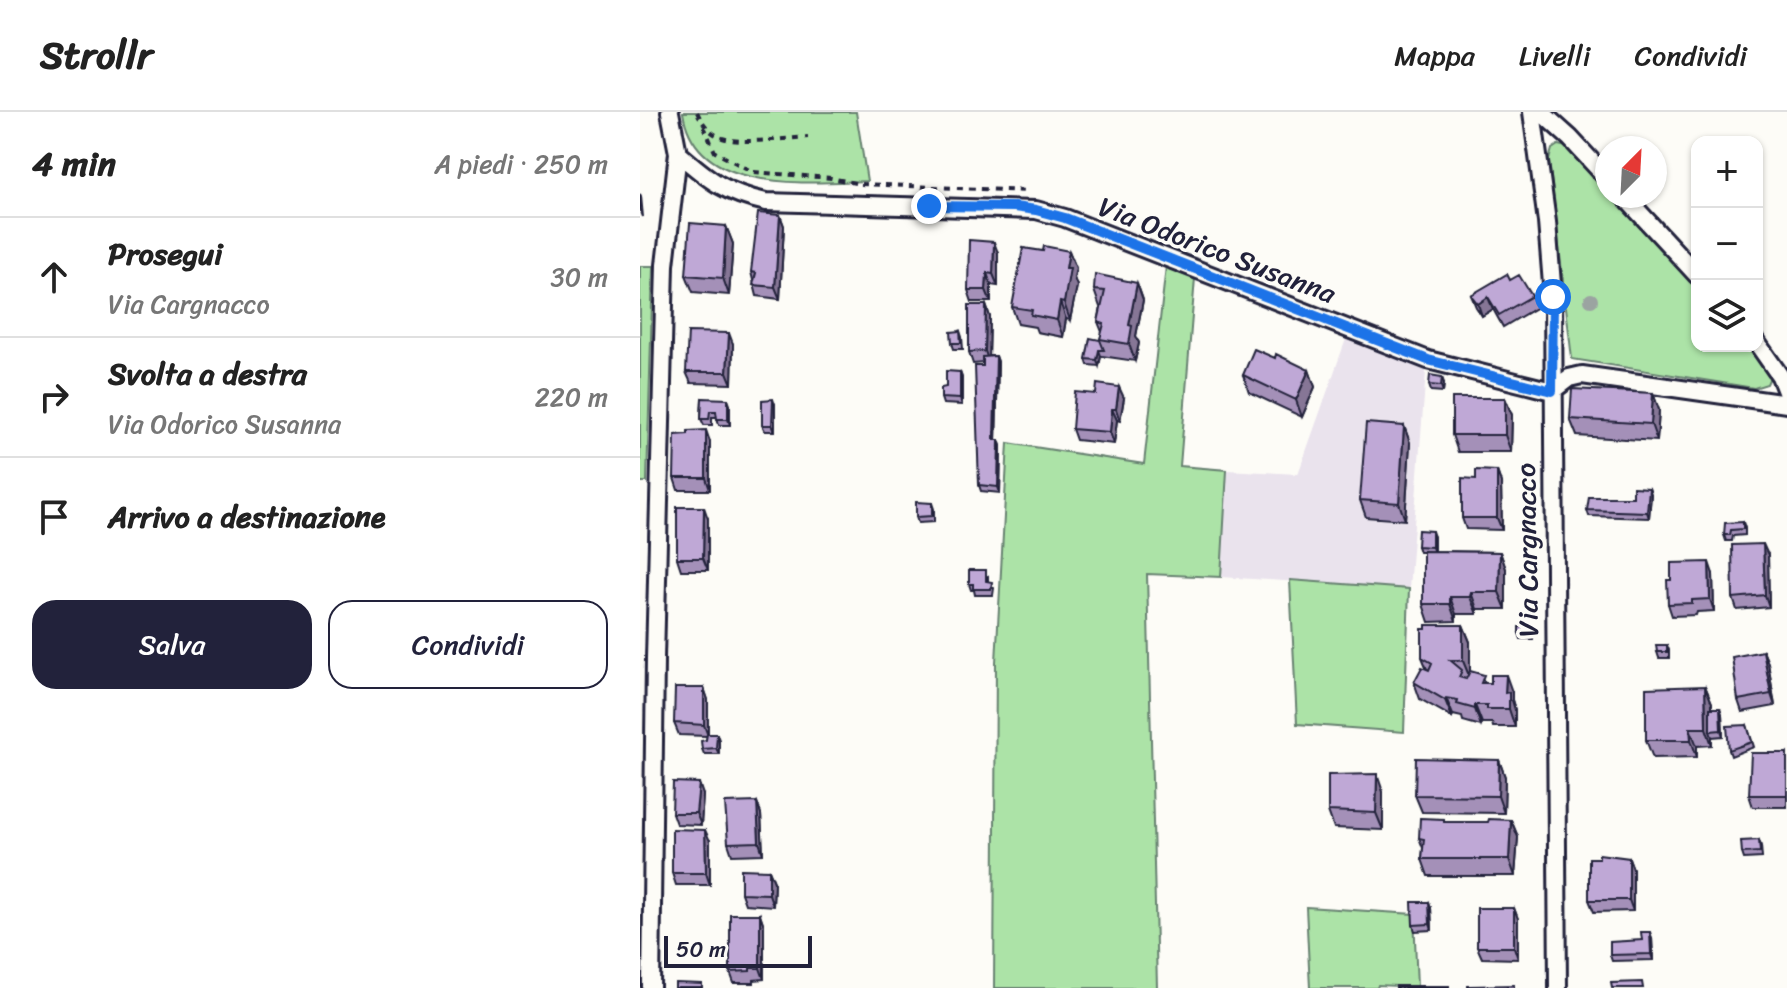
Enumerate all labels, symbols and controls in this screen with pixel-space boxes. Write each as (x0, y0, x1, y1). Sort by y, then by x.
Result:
text: Strollr (40, 22, 153, 89)
text: Mappa (1394, 31, 1475, 80)
text: Livelli (1519, 31, 1590, 80)
text: Condividi (1634, 31, 1747, 80)
text: 4 min (32, 134, 116, 194)
north arrow (1595, 136, 1667, 208)
map controls (1691, 136, 1763, 352)
button: + (1691, 136, 1763, 208)
text: A piedi · 250 m (435, 141, 608, 187)
street label: Via Odorico Susanna (1091, 182, 1344, 318)
route end (911, 188, 947, 224)
button: − (1691, 208, 1763, 280)
text: Prosegui (108, 227, 222, 281)
text: 30 m (551, 254, 608, 300)
icon: ahead (32, 255, 76, 299)
route start (1535, 279, 1571, 315)
button: layers (1691, 280, 1763, 352)
text: Via Cargnacco (108, 281, 270, 327)
text: Svolta a destra (108, 347, 307, 401)
text: 220 m (535, 374, 608, 420)
icon: right (32, 375, 76, 419)
text: Via Odorico Susanna (108, 401, 341, 447)
street label: Via Cargnacco (1501, 462, 1553, 638)
text: Arrivo a destinazione (108, 490, 386, 544)
icon: arrive (32, 495, 76, 539)
button: Salva (32, 600, 312, 689)
button: Condividi (328, 600, 608, 689)
text: 50 m (676, 930, 726, 969)
scale bar (664, 932, 812, 968)

